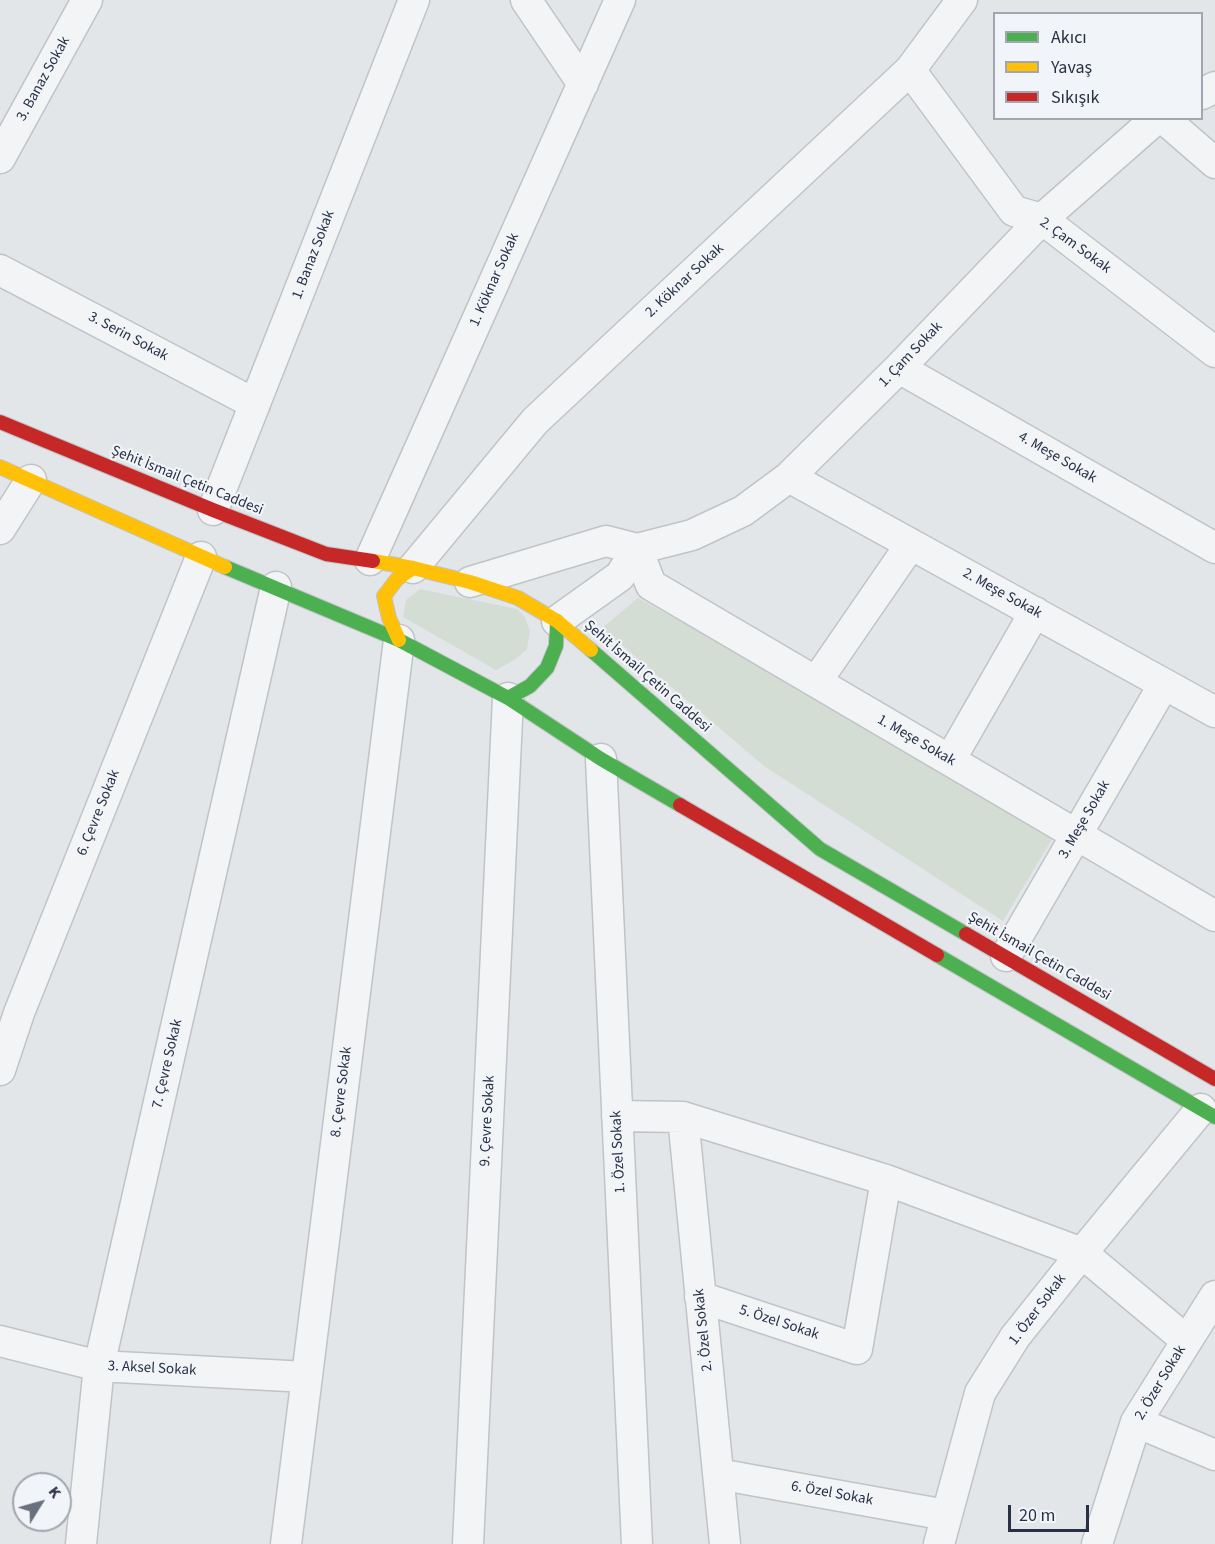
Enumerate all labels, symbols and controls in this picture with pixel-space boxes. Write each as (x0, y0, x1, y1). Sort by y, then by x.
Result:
legend (993, 12, 1203, 120)
text: Akıcı (1051, 25, 1087, 50)
street label: 3. Banaz Sokak (13, 33, 75, 125)
text: Yavaş (1051, 55, 1092, 80)
text: Sıkışık (1051, 85, 1099, 110)
street label: 1. Banaz Sokak (289, 208, 339, 302)
street label: 2. Çam Sokak (1036, 214, 1114, 278)
street label: 1. Köknar Sokak (466, 230, 524, 330)
street label: 2. Köknar Sokak (642, 240, 728, 322)
street label: 3. Serin Sokak (85, 308, 171, 366)
street label: 1. Çam Sokak (875, 318, 947, 392)
street label: 4. Meşe Sokak (1015, 428, 1099, 488)
street label: Şehit İsmail Çetin Caddesi (108, 442, 266, 520)
street label: 2. Meşe Sokak (959, 565, 1045, 623)
street label: Şehit İsmail Çetin Caddesi (580, 617, 714, 737)
street label: 1. Meşe Sokak (874, 711, 958, 771)
street label: 6. Çevre Sokak (74, 767, 124, 859)
street label: 3. Meşe Sokak (1055, 778, 1115, 862)
street label: Şehit İsmail Çetin Caddesi (964, 909, 1114, 1005)
street label: 7. Çevre Sokak (149, 1018, 187, 1110)
street label: 8. Çevre Sokak (328, 1046, 356, 1138)
street label: 9. Çevre Sokak (477, 1075, 499, 1167)
street label: 1. Özel Sokak (608, 1110, 630, 1194)
street label: 1. Özer Sokak (1005, 1271, 1071, 1349)
street label: 2. Özel Sokak (691, 1288, 717, 1372)
street label: 5. Özel Sokak (737, 1302, 821, 1344)
street label: 2. Özer Sokak (1132, 1342, 1190, 1424)
street label: 3. Aksel Sokak (107, 1358, 197, 1380)
north arrow (12, 1472, 72, 1532)
street label: 6. Özel Sokak (790, 1478, 874, 1510)
text: K (43, 1482, 67, 1503)
scale bar (1011, 1493, 1092, 1531)
text: 20 m (1019, 1503, 1055, 1528)

